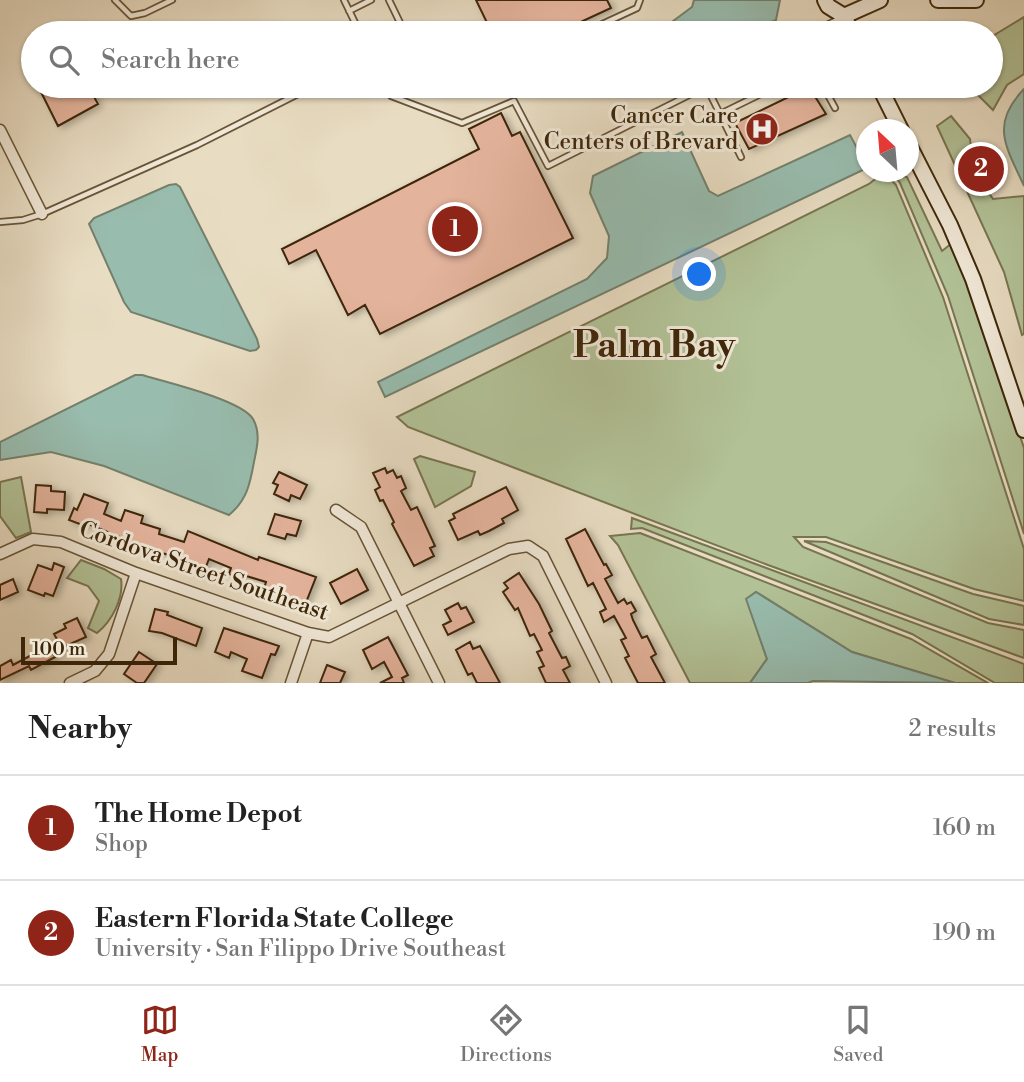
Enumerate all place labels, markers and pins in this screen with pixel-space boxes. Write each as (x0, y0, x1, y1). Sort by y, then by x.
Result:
place label: Cancer Care Centers of Brevard (544, 102, 738, 156)
hospital icon: Cancer Care Centers of Brevard (743, 110, 781, 148)
pin: 2 (958, 143, 1004, 195)
pin: 1 (432, 203, 478, 255)

